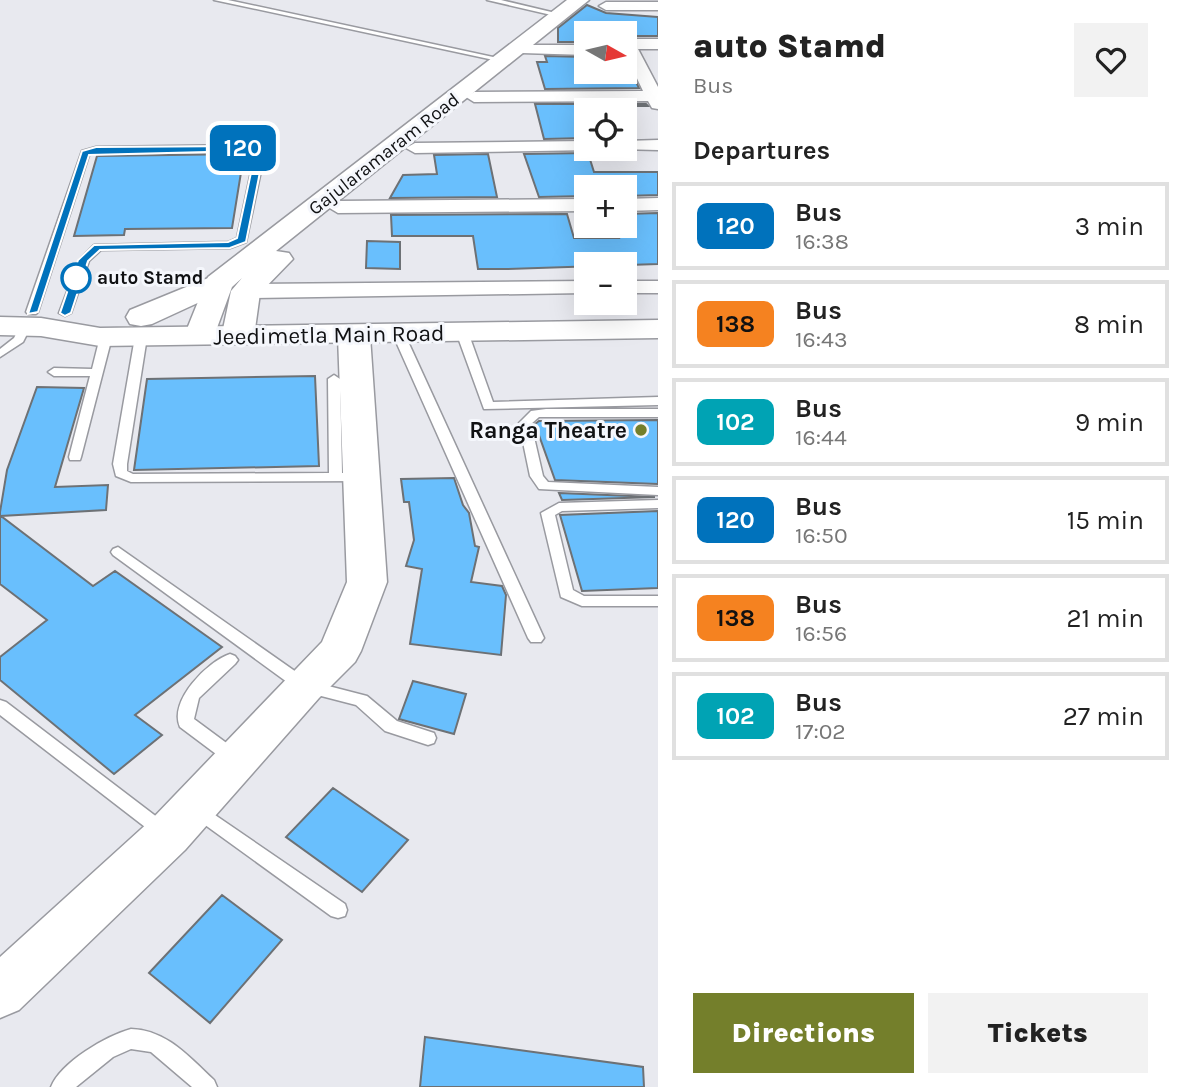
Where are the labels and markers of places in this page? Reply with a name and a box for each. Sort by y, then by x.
marker: auto Stamd [61,263,91,293]
place label: auto Stamd [97,267,204,289]
place label: Ranga Theatre [469,417,627,444]
marker: Ranga Theatre [633,422,649,438]

